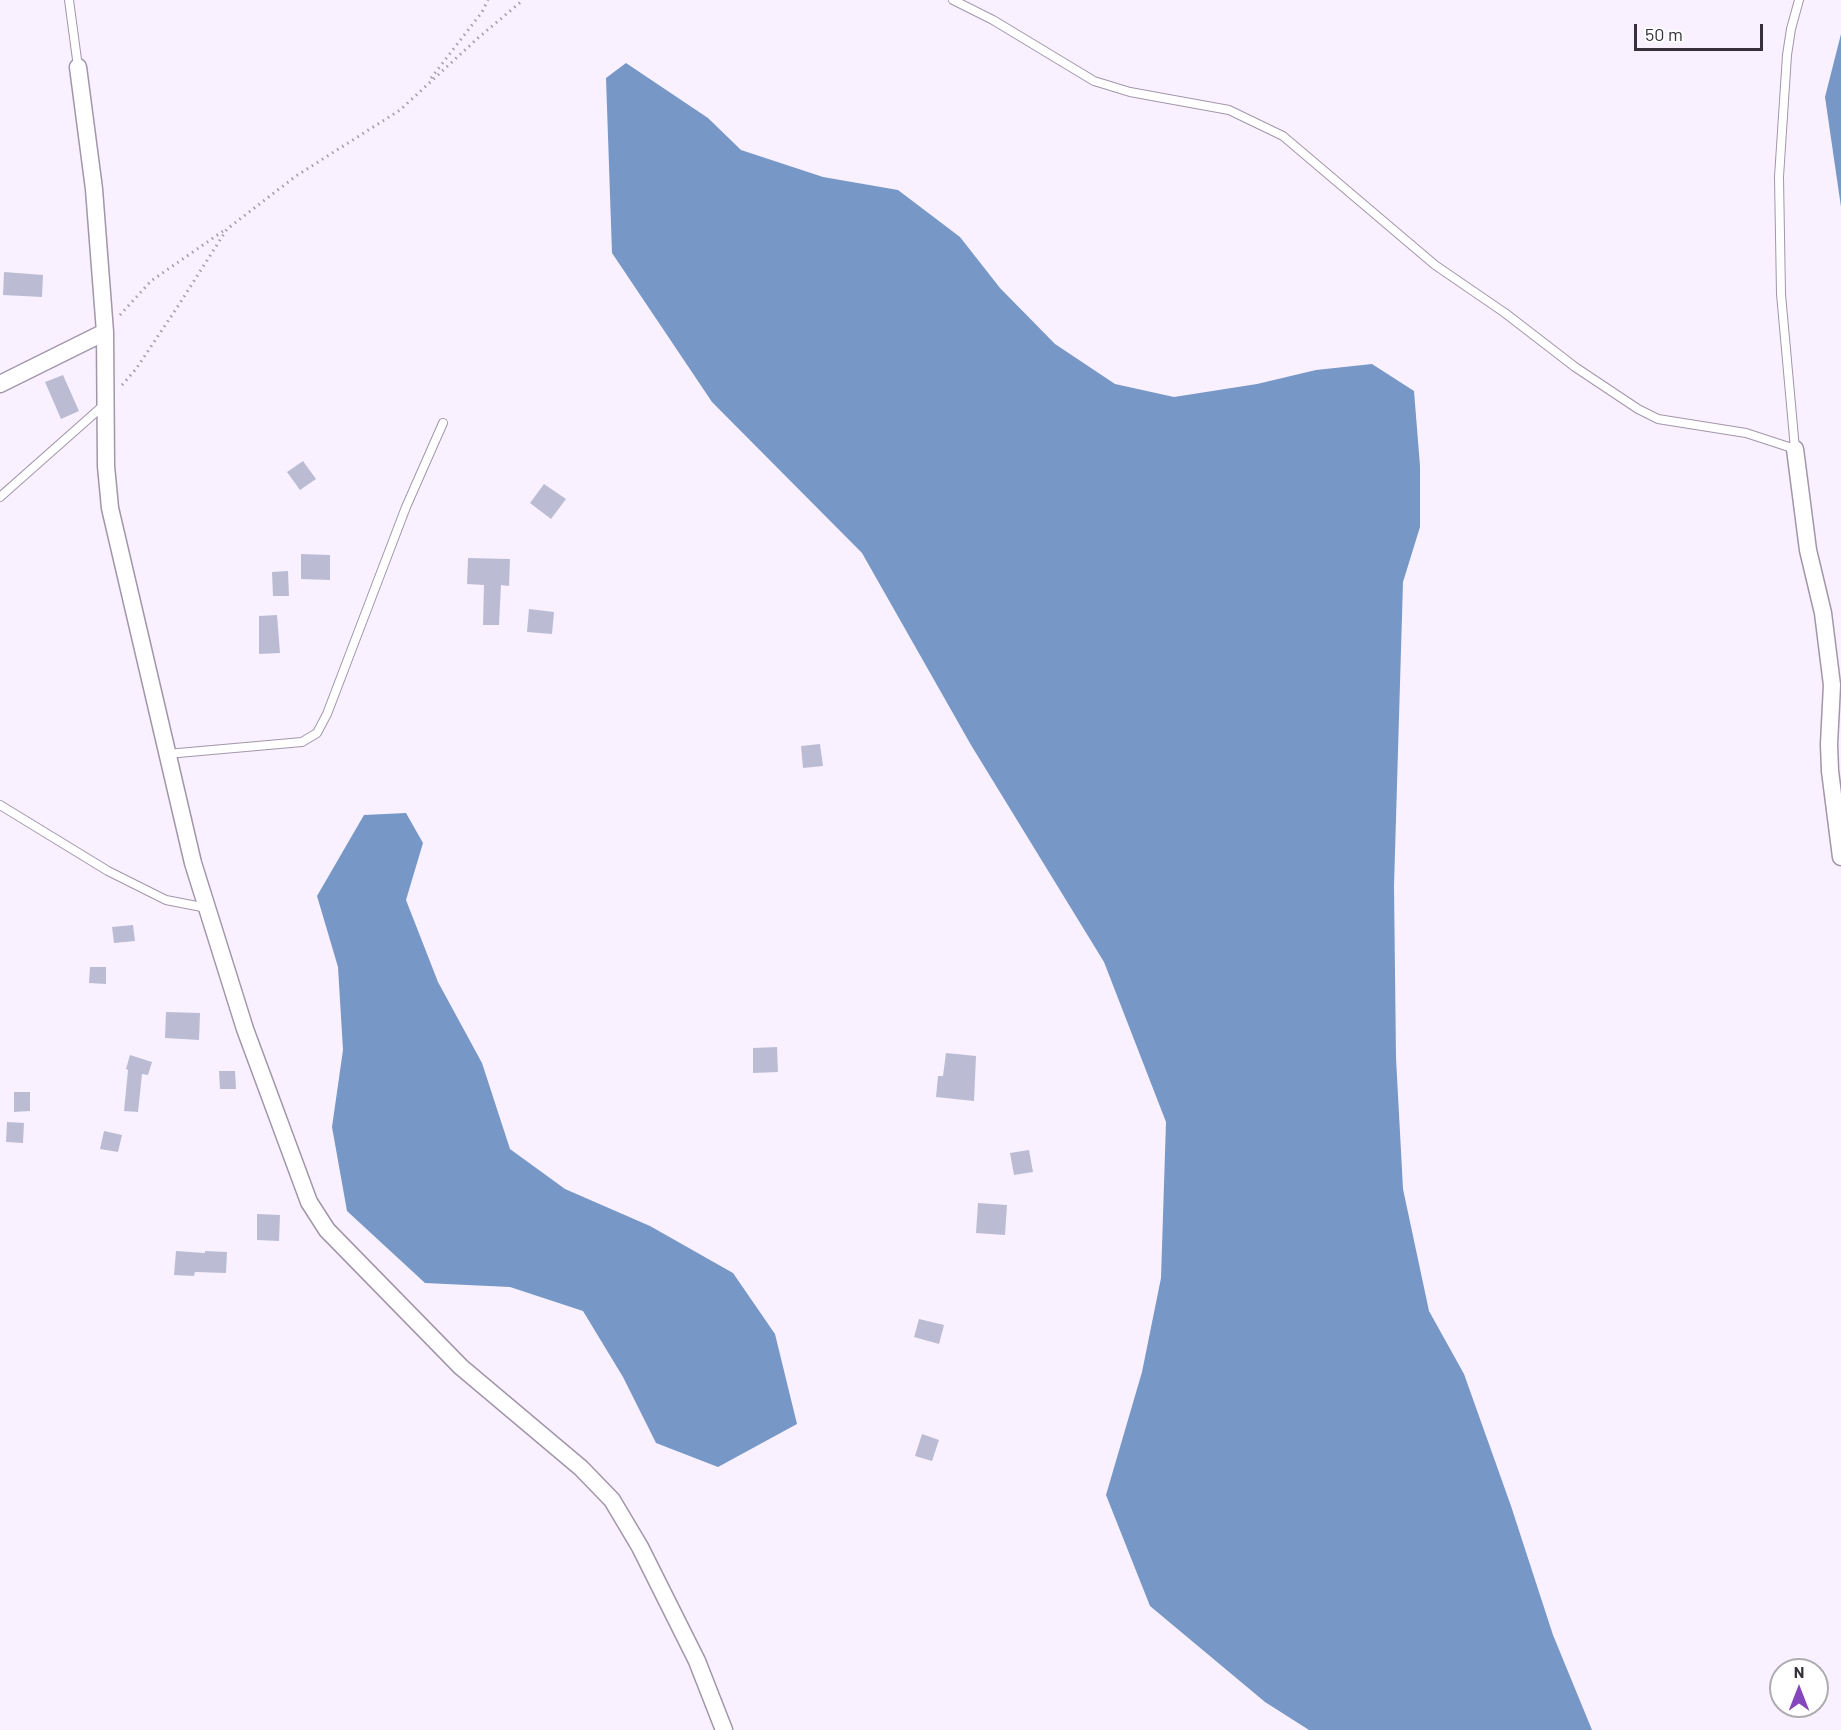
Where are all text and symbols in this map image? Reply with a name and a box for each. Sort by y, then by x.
scale bar [1637,12,1766,50]
text: 50 m [1645,23,1683,45]
north arrow [1769,1658,1829,1718]
text: N [1794,1662,1804,1681]

